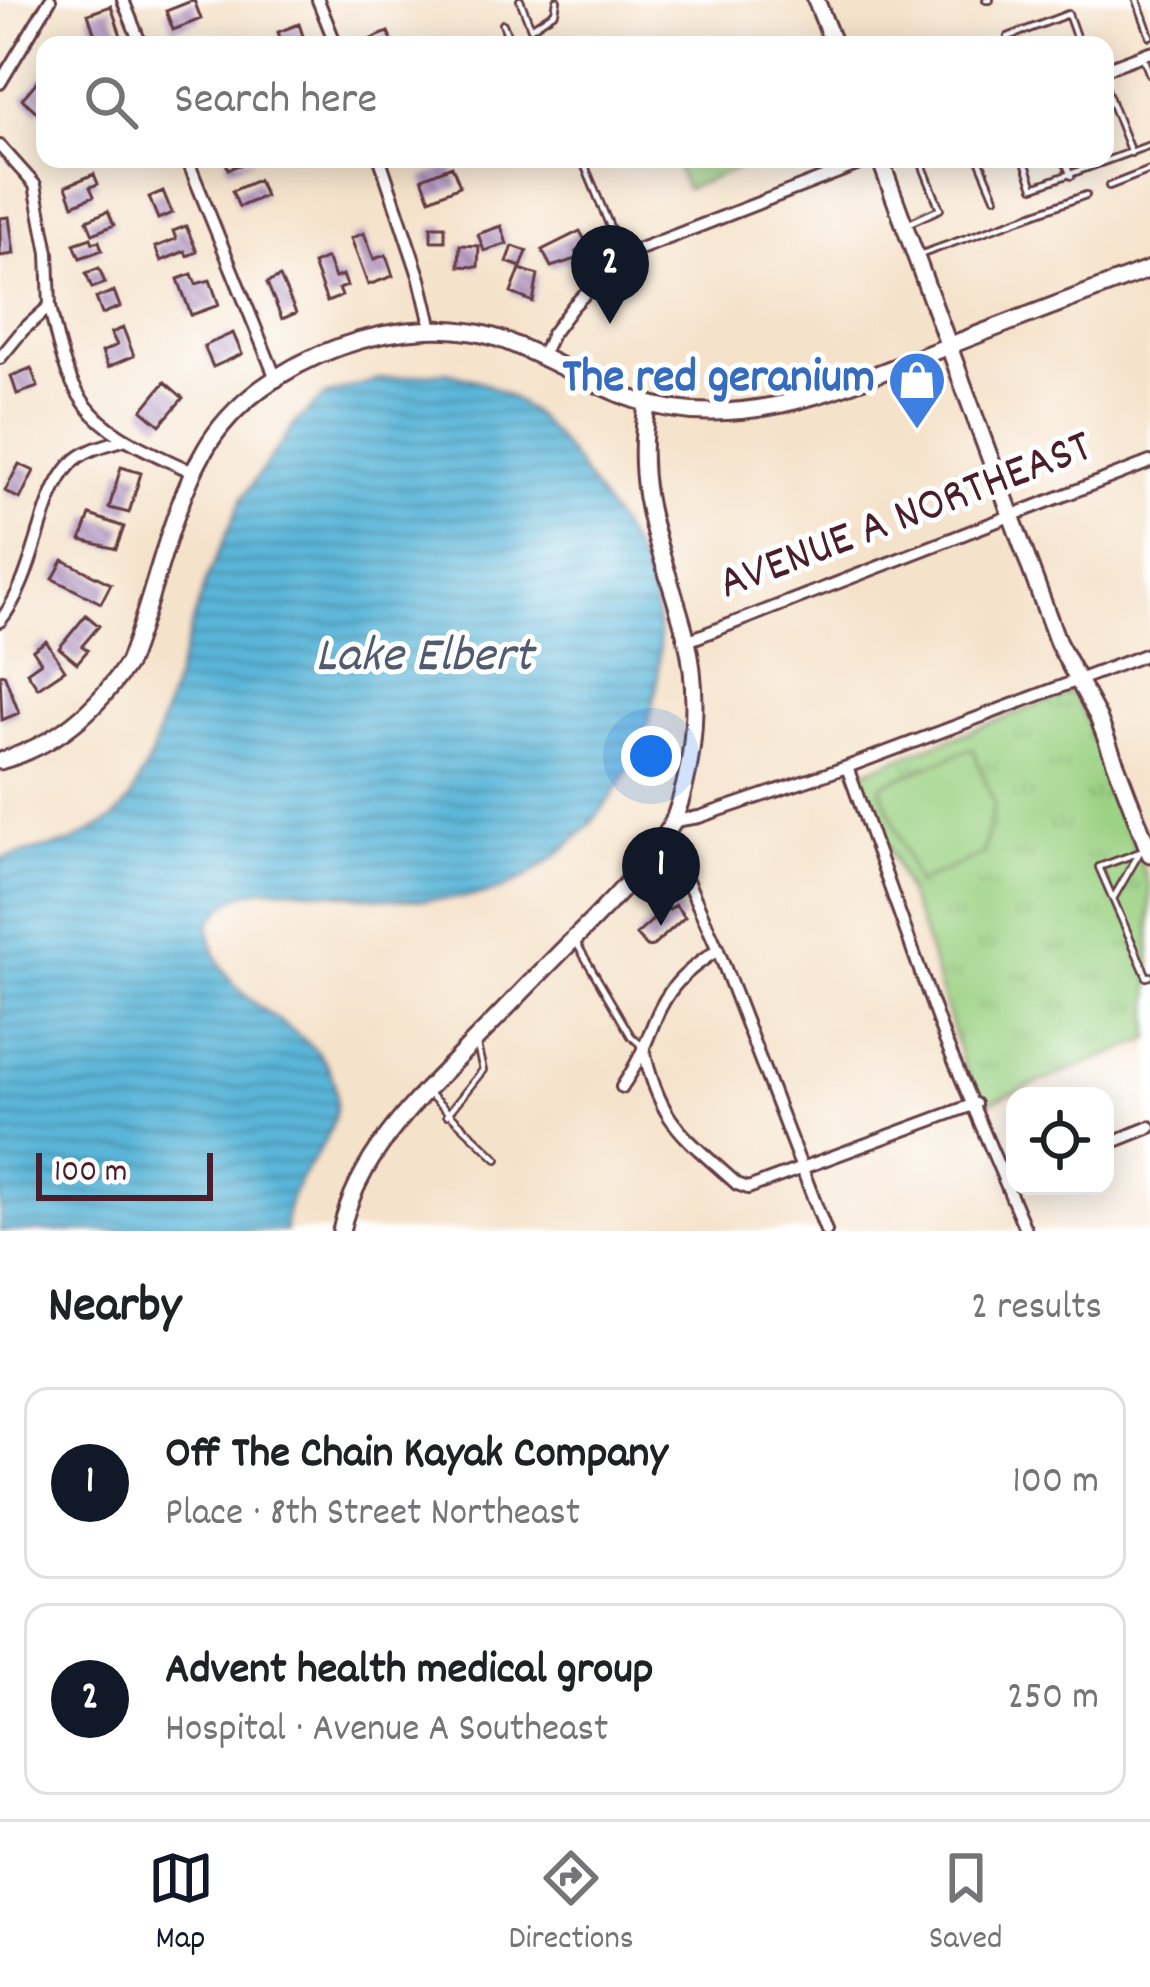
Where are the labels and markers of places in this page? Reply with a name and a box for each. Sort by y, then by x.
pin: 2 [571,225,649,324]
place label: The red geranium [562,346,875,415]
shop icon: The red geranium [886,349,948,431]
pin: 1 [622,827,700,926]

